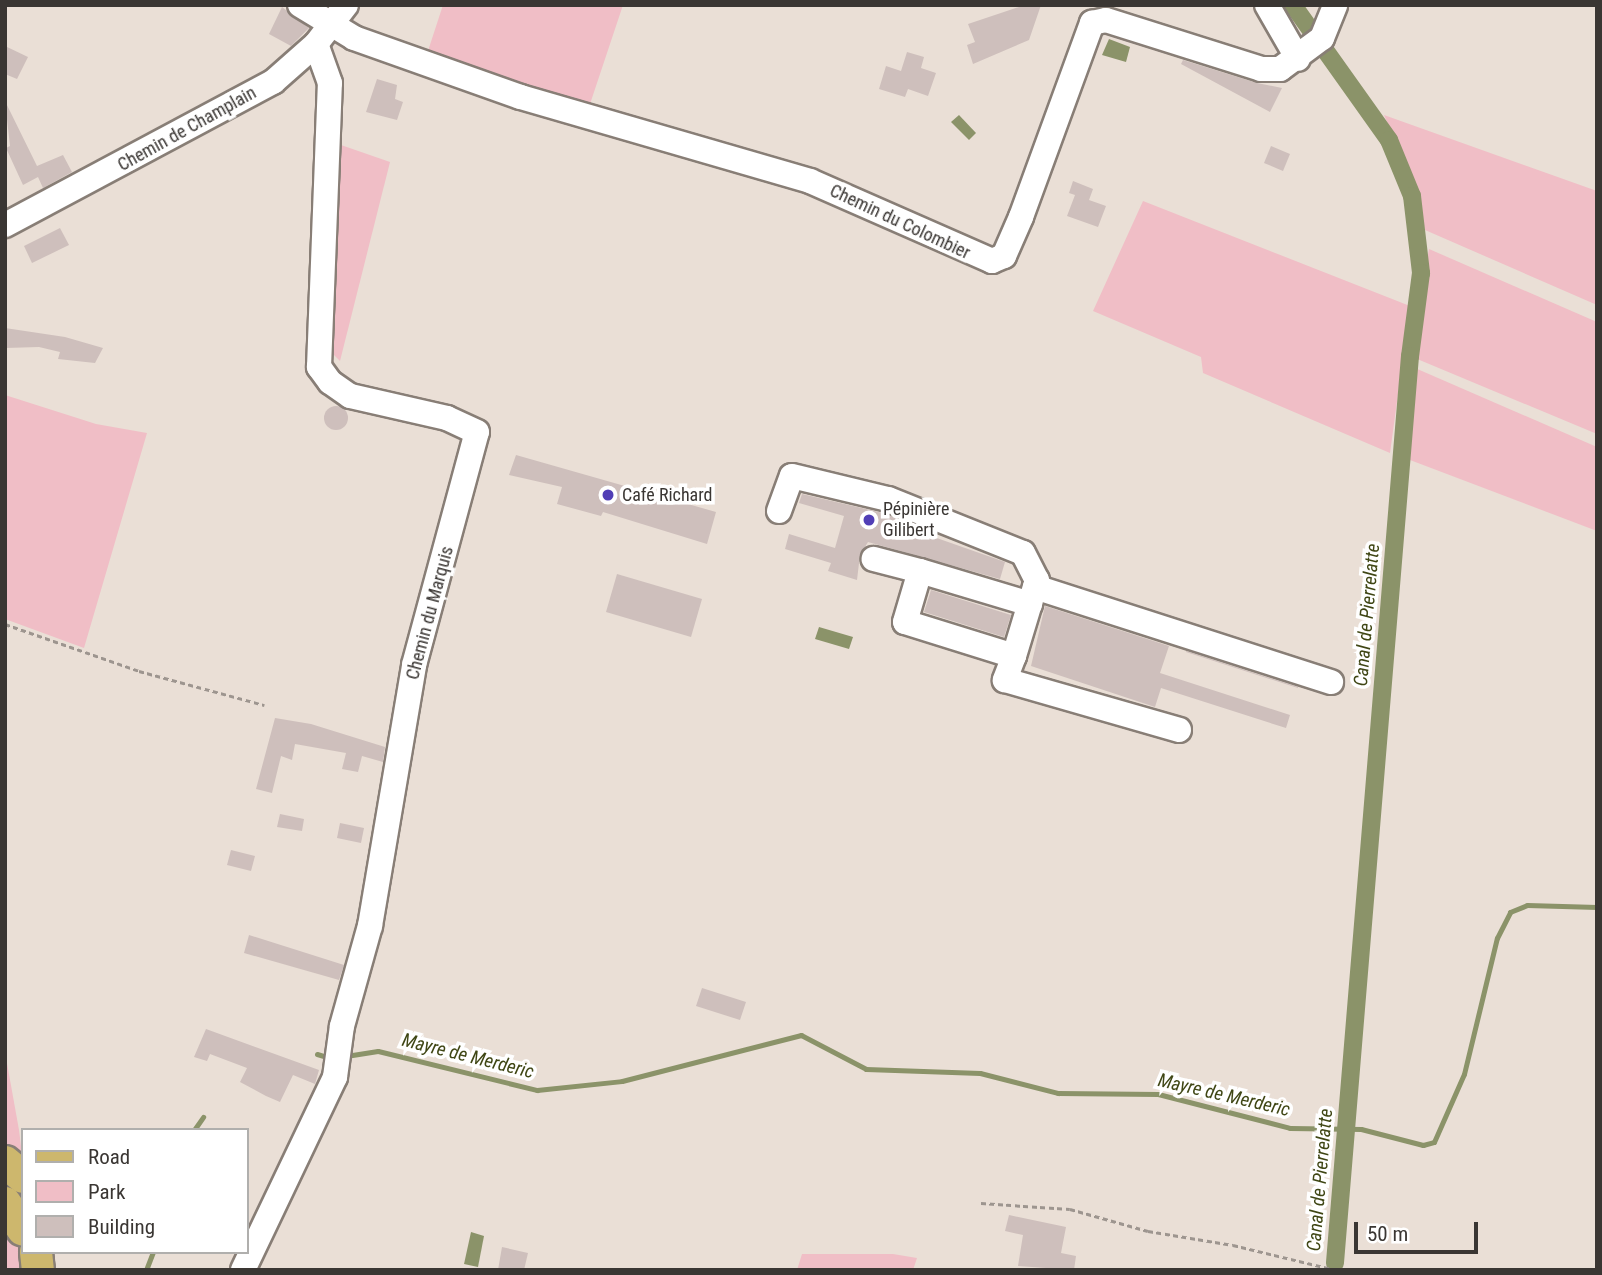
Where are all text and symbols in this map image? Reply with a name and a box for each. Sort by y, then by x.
street label: Chemin de Champlain [114,82,260,176]
street label: Chemin du Colombier [826,180,974,264]
place label: Café Richard [622,484,712,506]
marker: Café Richard [600,487,616,503]
place label: Pépinière Gilibert [883,499,949,542]
marker: Pépinière Gilibert [861,512,877,528]
water label: Canal de Pierrelatte [1349,543,1385,687]
street label: Chemin du Marquis [402,544,458,682]
water label: Mayre de Merderic [400,1029,536,1083]
water label: Mayre de Merderic [1156,1069,1292,1121]
water label: Canal de Pierrelatte [1302,1108,1338,1252]
legend [21,1128,248,1254]
text: Road [88,1145,130,1169]
text: Park [88,1180,125,1204]
scale bar [1357,1208,1481,1252]
text: Building [88,1215,155,1239]
text: 50 m [1367,1222,1408,1246]

